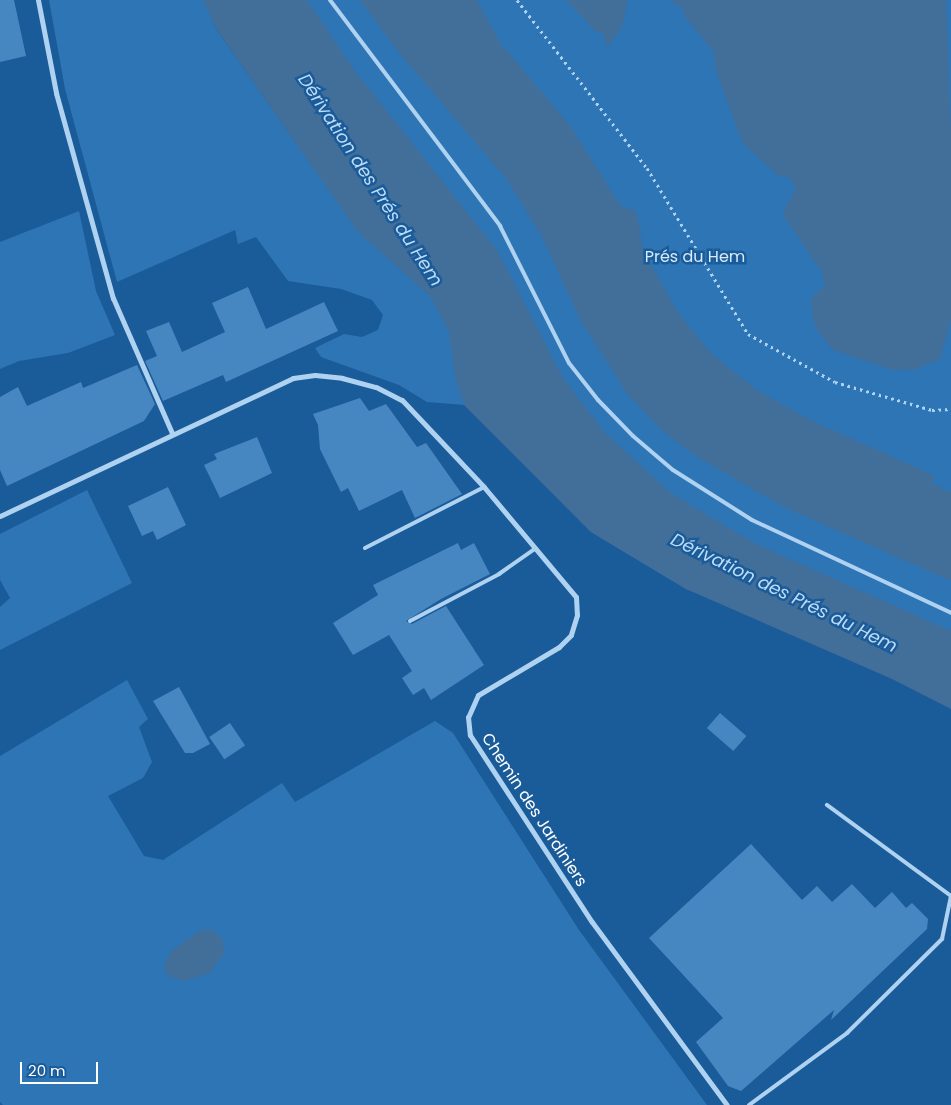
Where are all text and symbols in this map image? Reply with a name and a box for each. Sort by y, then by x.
water label: Dérivation des Prés du Hem [293,70,447,290]
park label: Prés du Hem [645,247,745,267]
water label: Dérivation des Prés du Hem [667,529,901,657]
street label: Chemin des Jardiniers [477,730,591,890]
scale bar [22,1052,100,1084]
text: 20 m [28,1060,66,1081]

